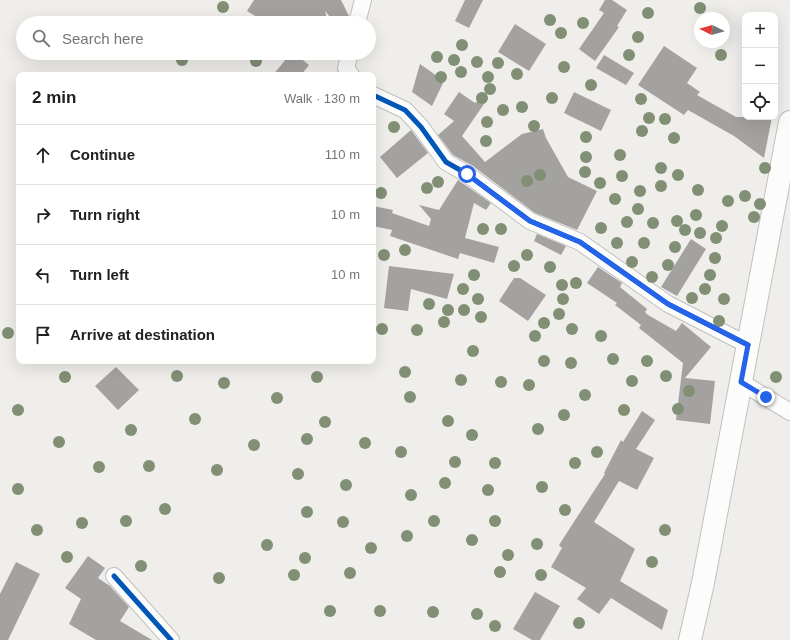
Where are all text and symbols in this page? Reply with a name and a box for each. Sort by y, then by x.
north arrow [694,12,730,48]
map controls [742,12,778,120]
button: + [742,12,778,48]
search box [16,16,376,60]
icon: search [30,27,52,49]
text: Search here [62,30,144,47]
button: − [742,48,778,84]
button: locate [742,84,778,120]
text: 2 min [32,88,76,107]
text: Walk · 130 m [284,91,360,106]
icon: ahead [32,144,54,166]
text: Continue [70,146,135,163]
text: 110 m [325,147,360,162]
route start [458,165,476,183]
icon: right [32,204,54,226]
text: Turn right [70,206,140,223]
text: 10 m [331,207,360,222]
icon: left [32,264,54,286]
text: Turn left [70,266,129,283]
text: 10 m [331,267,360,282]
icon: arrive [32,324,54,346]
text: Arrive at destination [70,326,215,343]
route end [757,388,775,406]

